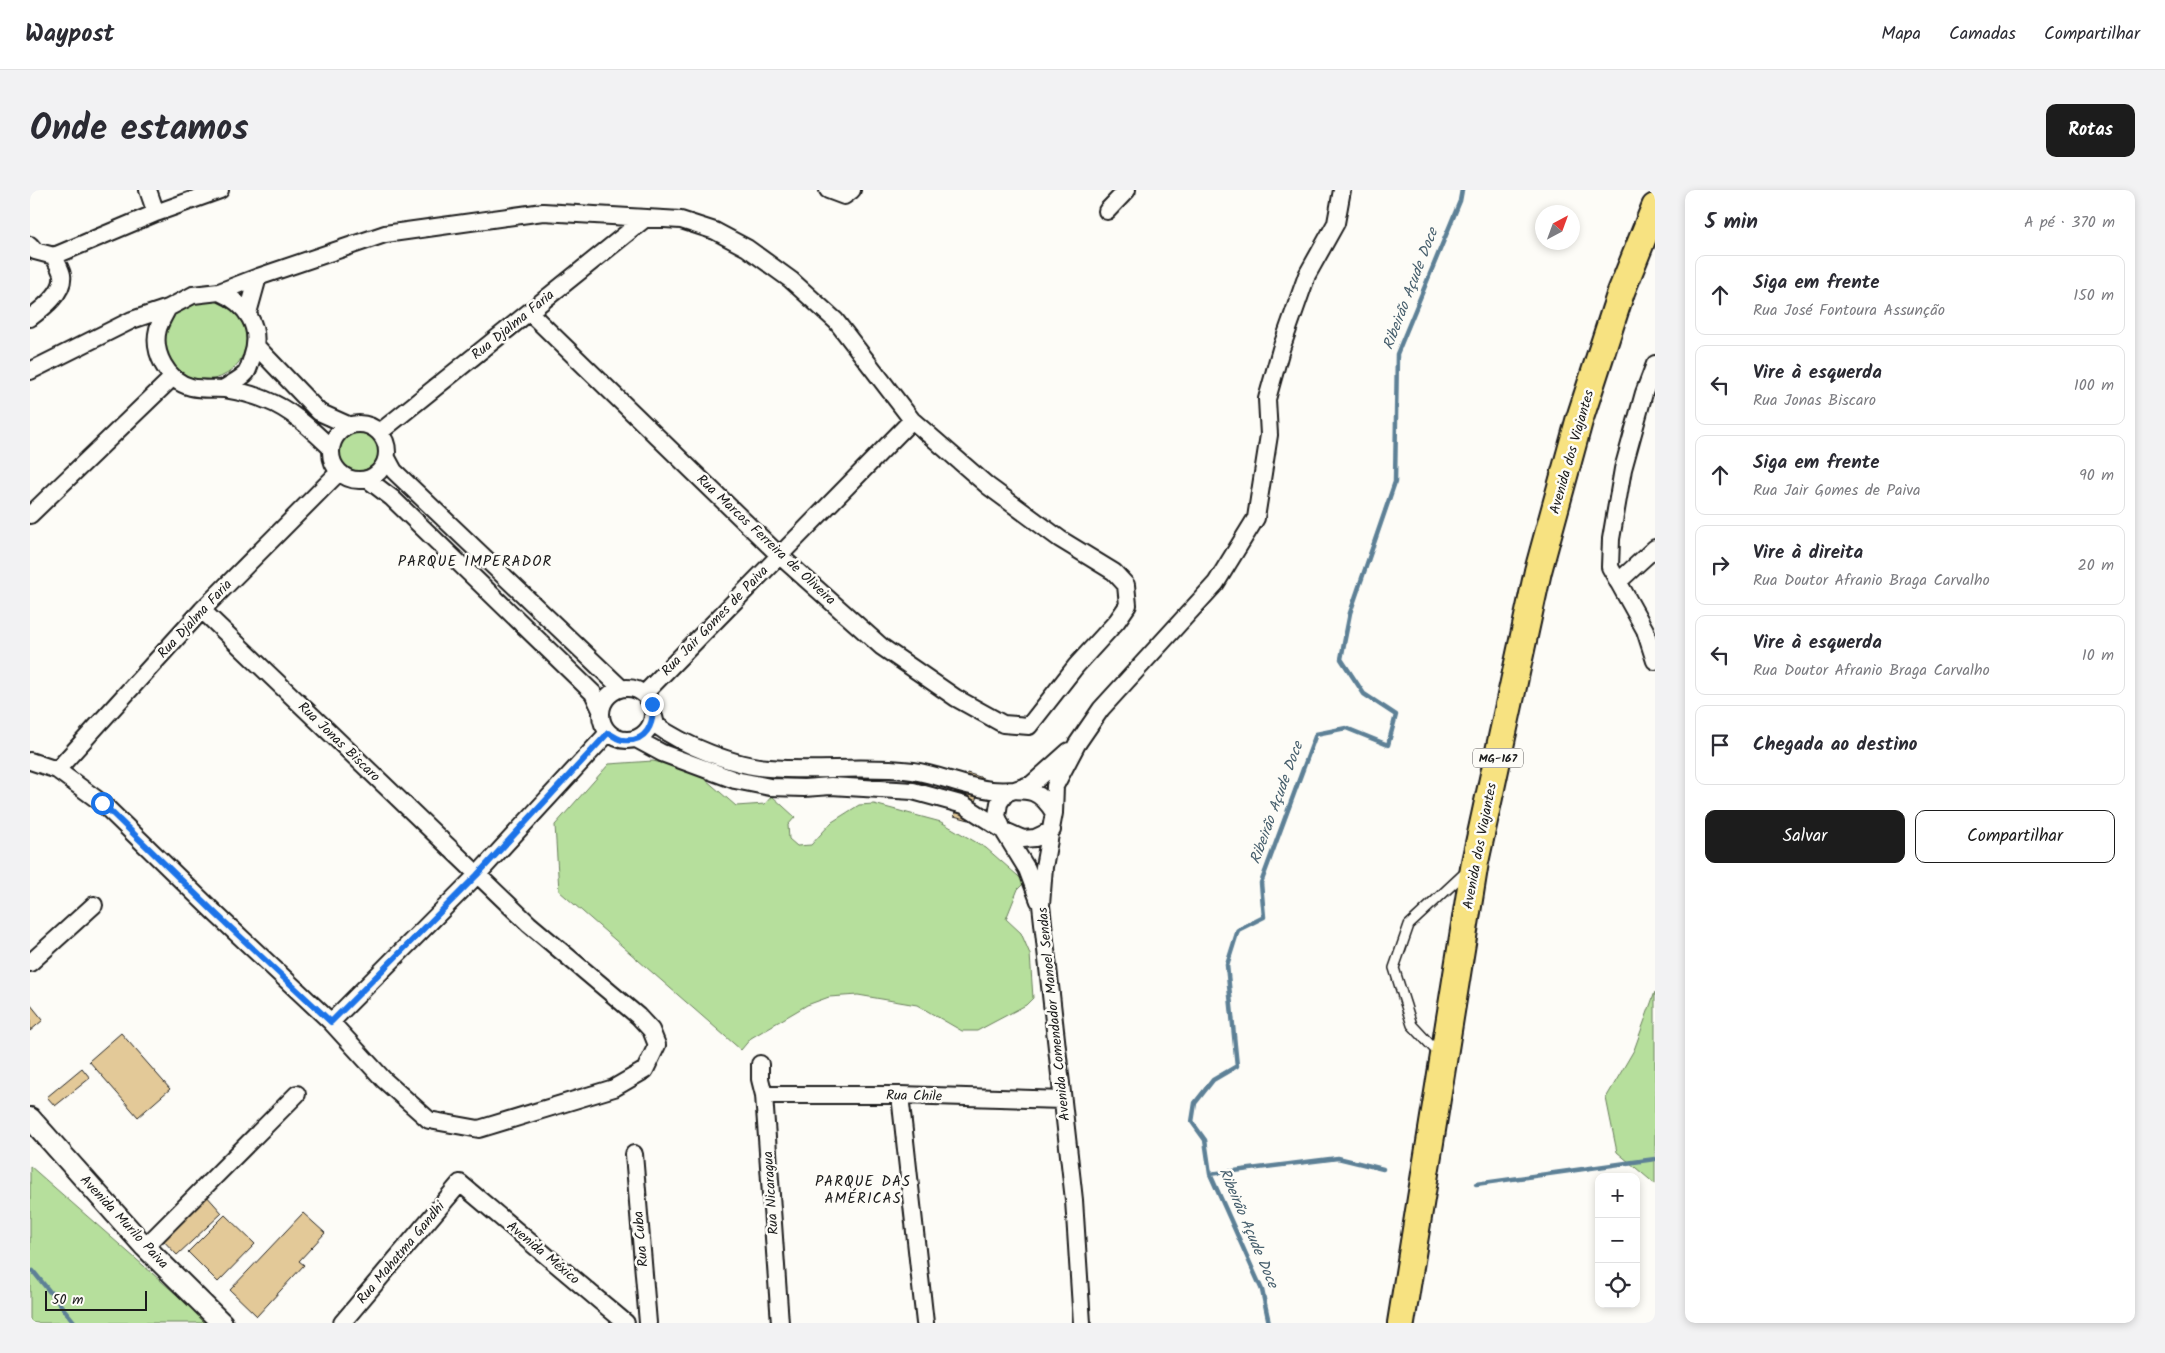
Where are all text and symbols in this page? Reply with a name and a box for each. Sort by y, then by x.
text: Waypost [25,15,114,54]
text: Mapa [1881,20,1921,49]
text: Camadas [1949,20,2016,49]
text: Compartilhar [2044,20,2140,49]
text: Onde estamos [30,102,249,158]
button: Rotas [2046,104,2135,157]
north arrow [1535,205,1580,250]
text: 5 min [1705,206,1758,239]
text: A pé · 370 m [2024,210,2115,235]
water label: Ribeirão Açude Doce [1377,224,1446,353]
text: Siga em frente [1753,268,1880,298]
icon: ahead [1706,281,1734,309]
text: 150 m [2073,283,2114,308]
street label: Rua Djalma Faria [467,285,559,365]
text: Rua José Fontoura Assunção [1753,298,1945,323]
text: Vire à esquerda [1753,358,1882,388]
icon: left [1706,371,1734,399]
text: 100 m [2074,373,2114,398]
street label: Avenida dos Viajantes [1544,387,1600,517]
text: Rua Jonas Biscaro [1753,388,1876,413]
text: Siga em frente [1753,448,1880,478]
icon: ahead [1706,461,1734,489]
text: 90 m [2079,463,2114,488]
street label: Rua Marcos Ferreira de Oliveira [691,469,841,611]
text: Rua Jair Gomes de Paiva [1753,478,1921,503]
text: Vire à direita [1753,538,1863,568]
district label: PARQUE IMPERADOR [398,550,552,574]
icon: right [1706,551,1734,579]
text: 20 m [2078,553,2114,578]
street label: Rua Jair Gomes de Paiva [656,561,774,681]
text: Rua Doutor Afranio Braga Carvalho [1753,568,1990,593]
street label: Rua Djalma Faria [152,574,238,664]
text: Vire à esquerda [1753,628,1882,658]
icon: left [1706,641,1734,669]
text: 10 m [2082,643,2114,668]
text: Rua Doutor Afranio Braga Carvalho [1753,658,1990,683]
route end [641,693,664,716]
street label: Rua Jonas Biscaro [293,697,385,787]
text: Chegada ao destino [1753,730,1918,760]
icon: arrive [1706,731,1734,759]
water label: Ribeirão Açude Doce [1244,737,1311,868]
road number: MG-167 [1473,748,1523,768]
street label: Avenida dos Viajantes [1457,781,1503,911]
route start [91,792,114,815]
button: Salvar [1705,810,1905,863]
button: Compartilhar [1915,810,2115,863]
street label: Avenida Comendador Manoel Sendas [1032,906,1076,1122]
street label: Rua Chile [886,1085,943,1107]
street label: Rua Nicaragua [757,1150,785,1236]
water label: Ribeirão Açude Doce [1212,1164,1285,1293]
street label: Avenida Murilo Paiva [74,1170,174,1274]
district label: PARQUE DAS AMÉRICAS [815,1170,911,1211]
map controls [1595,1173,1640,1308]
button: + [1595,1173,1640,1218]
street label: Rua Mahatma Gandhi [351,1196,451,1309]
street label: Rua Cuba [628,1210,654,1268]
street label: Avenida México [502,1216,584,1290]
button: − [1595,1218,1640,1263]
button: locate [1595,1263,1640,1308]
scale bar [45,1288,148,1311]
text: 50 m [52,1289,83,1311]

